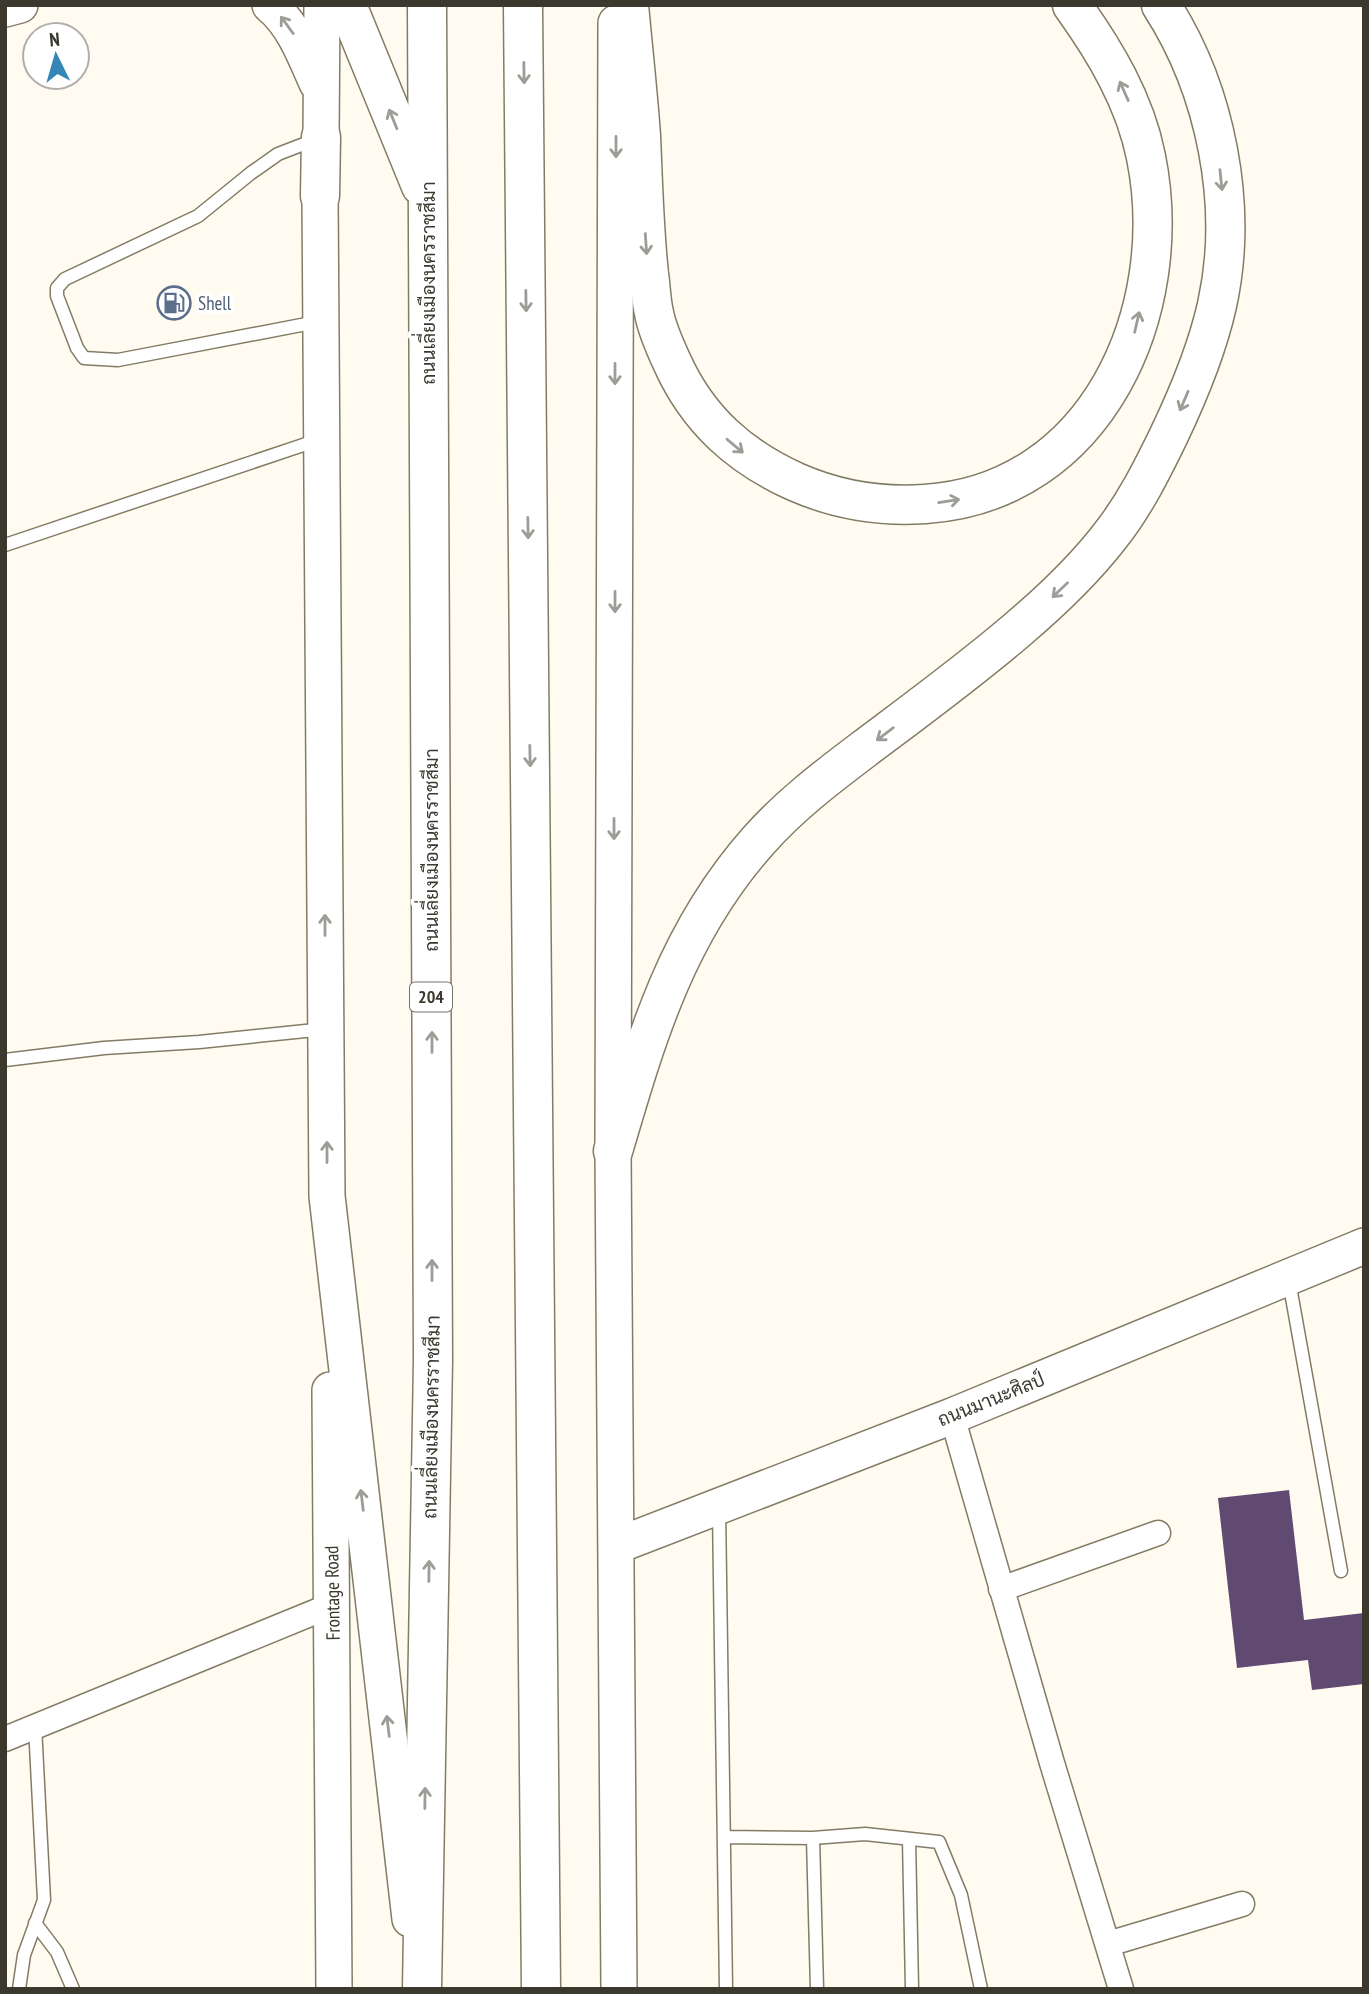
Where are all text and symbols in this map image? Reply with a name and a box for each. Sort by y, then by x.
one-way arrow [280,16,295,35]
north arrow [21,21,91,91]
text: N [48,27,61,51]
one-way arrow [517,62,531,85]
one-way arrow [1117,81,1130,103]
one-way arrow [386,108,399,130]
one-way arrow [609,135,623,158]
one-way arrow [1215,168,1228,191]
street label: ถนนเลี่ยงเมืองนครราชสีมา [411,181,440,385]
one-way arrow [640,233,653,255]
fuel station icon: Shell [155,284,193,322]
one-way arrow [519,289,533,312]
place label: Shell [198,291,232,315]
one-way arrow [1132,311,1145,333]
one-way arrow [608,363,622,386]
one-way arrow [1177,390,1190,411]
one-way arrow [726,438,744,454]
one-way arrow [937,494,960,507]
one-way arrow [521,517,535,540]
one-way arrow [1052,581,1069,598]
one-way arrow [608,590,622,613]
one-way arrow [876,726,894,741]
one-way arrow [523,744,537,767]
street label: ถนนเลี่ยงเมืองนครราชสีมา [414,748,443,952]
one-way arrow [607,818,621,841]
one-way arrow [318,913,332,936]
road number: 204 [410,982,452,1012]
one-way arrow [425,1031,439,1054]
one-way arrow [320,1141,334,1164]
one-way arrow [426,1258,439,1281]
street label: ถนนเลี่ยงเมืองนครราชสีมา [412,1315,445,1519]
street label: ถนนมานะศิลป์ [934,1367,1048,1431]
one-way arrow [356,1489,369,1512]
street label: Frontage Road [319,1545,345,1641]
one-way arrow [422,1559,436,1582]
one-way arrow [382,1715,395,1738]
one-way arrow [419,1787,432,1810]

